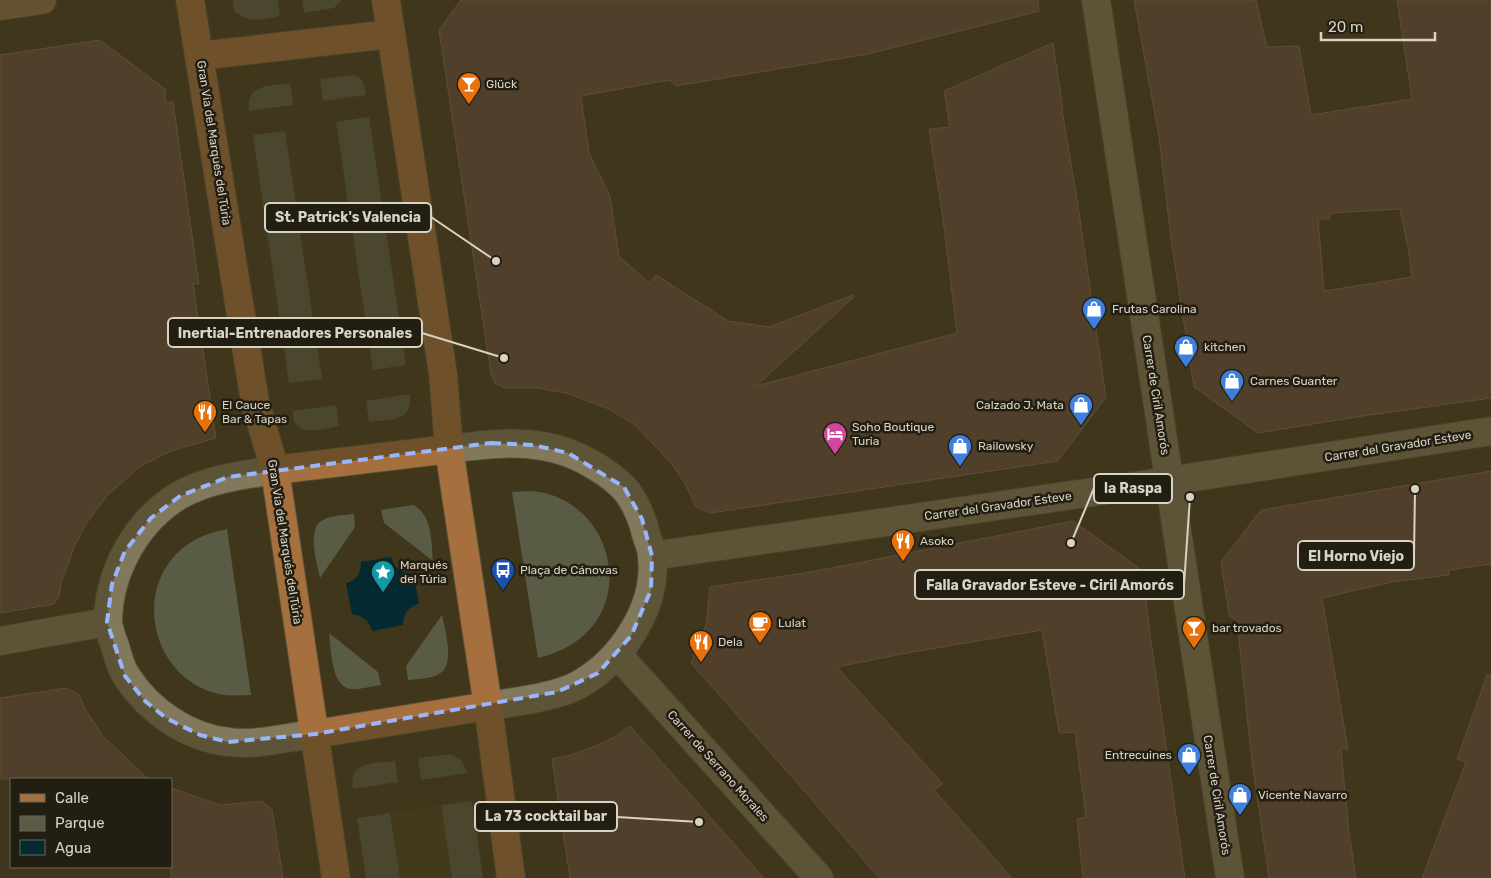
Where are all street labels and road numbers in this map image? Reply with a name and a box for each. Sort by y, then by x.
street label: Gran Via del Marqués del Túria [194,60,234,226]
street label: Carrer de Ciril Amorós [1140,334,1172,456]
street label: Carrer del Gravador Esteve [1324,427,1473,465]
street label: Gran Via del Marqués del Túria [265,459,305,625]
street label: Carrer del Gravador Esteve [924,489,1073,523]
street label: Carrer de Serrano Morales [664,708,772,824]
street label: Carrer de Ciril Amorós [1201,734,1233,856]

